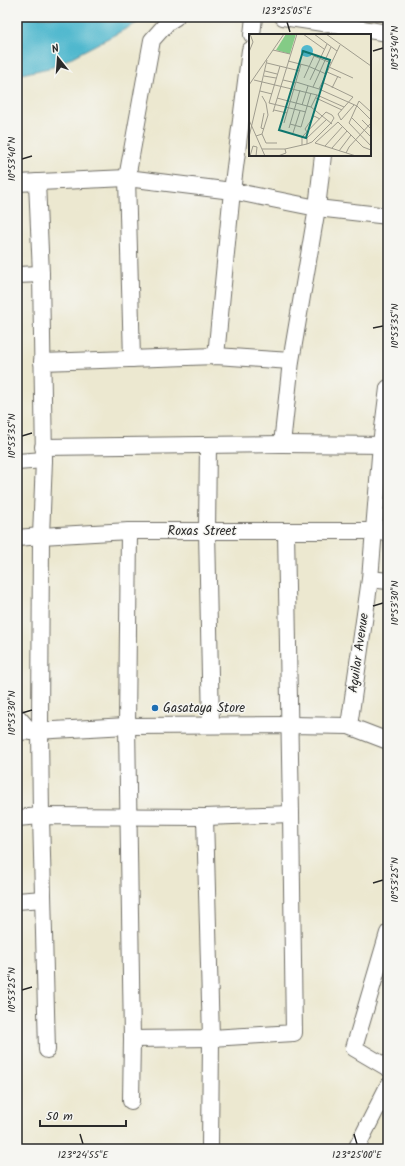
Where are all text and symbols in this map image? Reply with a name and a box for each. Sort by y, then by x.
text: 123°25'05"E [262,3,313,19]
text: 10°53'40"N [387,25,403,70]
inset map [249,34,371,156]
north arrow [38,38,78,78]
text: N [49,40,61,59]
text: 10°53'40"N [4,136,20,181]
text: 10°53'35"N [387,303,403,349]
text: 10°53'35"N [4,413,20,459]
street label: Roxas Street [168,521,237,542]
text: 10°53'30"N [387,580,403,625]
street label: Aguilar Avenue [343,612,375,694]
text: 10°53'30"N [4,690,20,735]
place label: Gasataya Store [163,698,245,719]
marker: Gasataya Store [150,703,160,713]
text: 10°53'25"N [387,857,403,903]
text: 10°53'25"N [4,967,20,1013]
scale bar [40,1102,126,1128]
text: 50 m [46,1107,73,1126]
text: 123°24'55"E [58,1147,110,1163]
text: 123°25'00"E [332,1147,383,1163]

